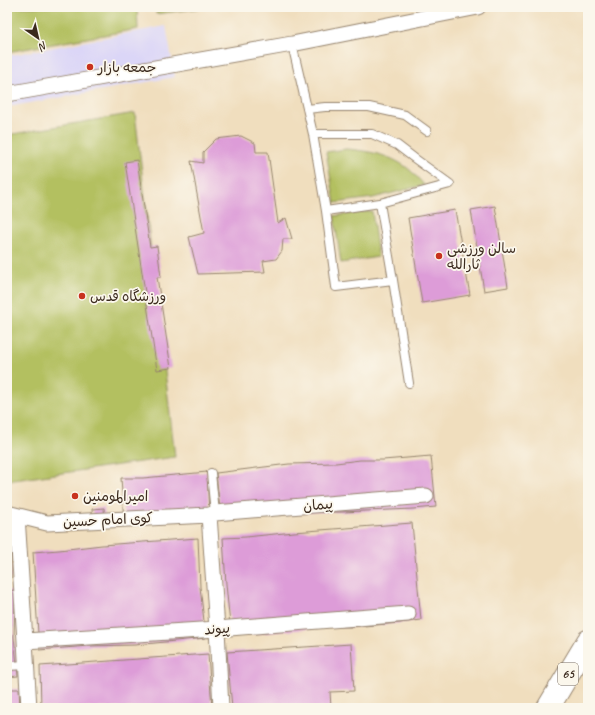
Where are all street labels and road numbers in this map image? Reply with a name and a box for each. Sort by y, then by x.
street label: پیمان [302,495,334,516]
street label: کوی امام حسین [63,509,154,533]
street label: پیوند [204,620,231,639]
road number: 65 [558,663,578,685]

